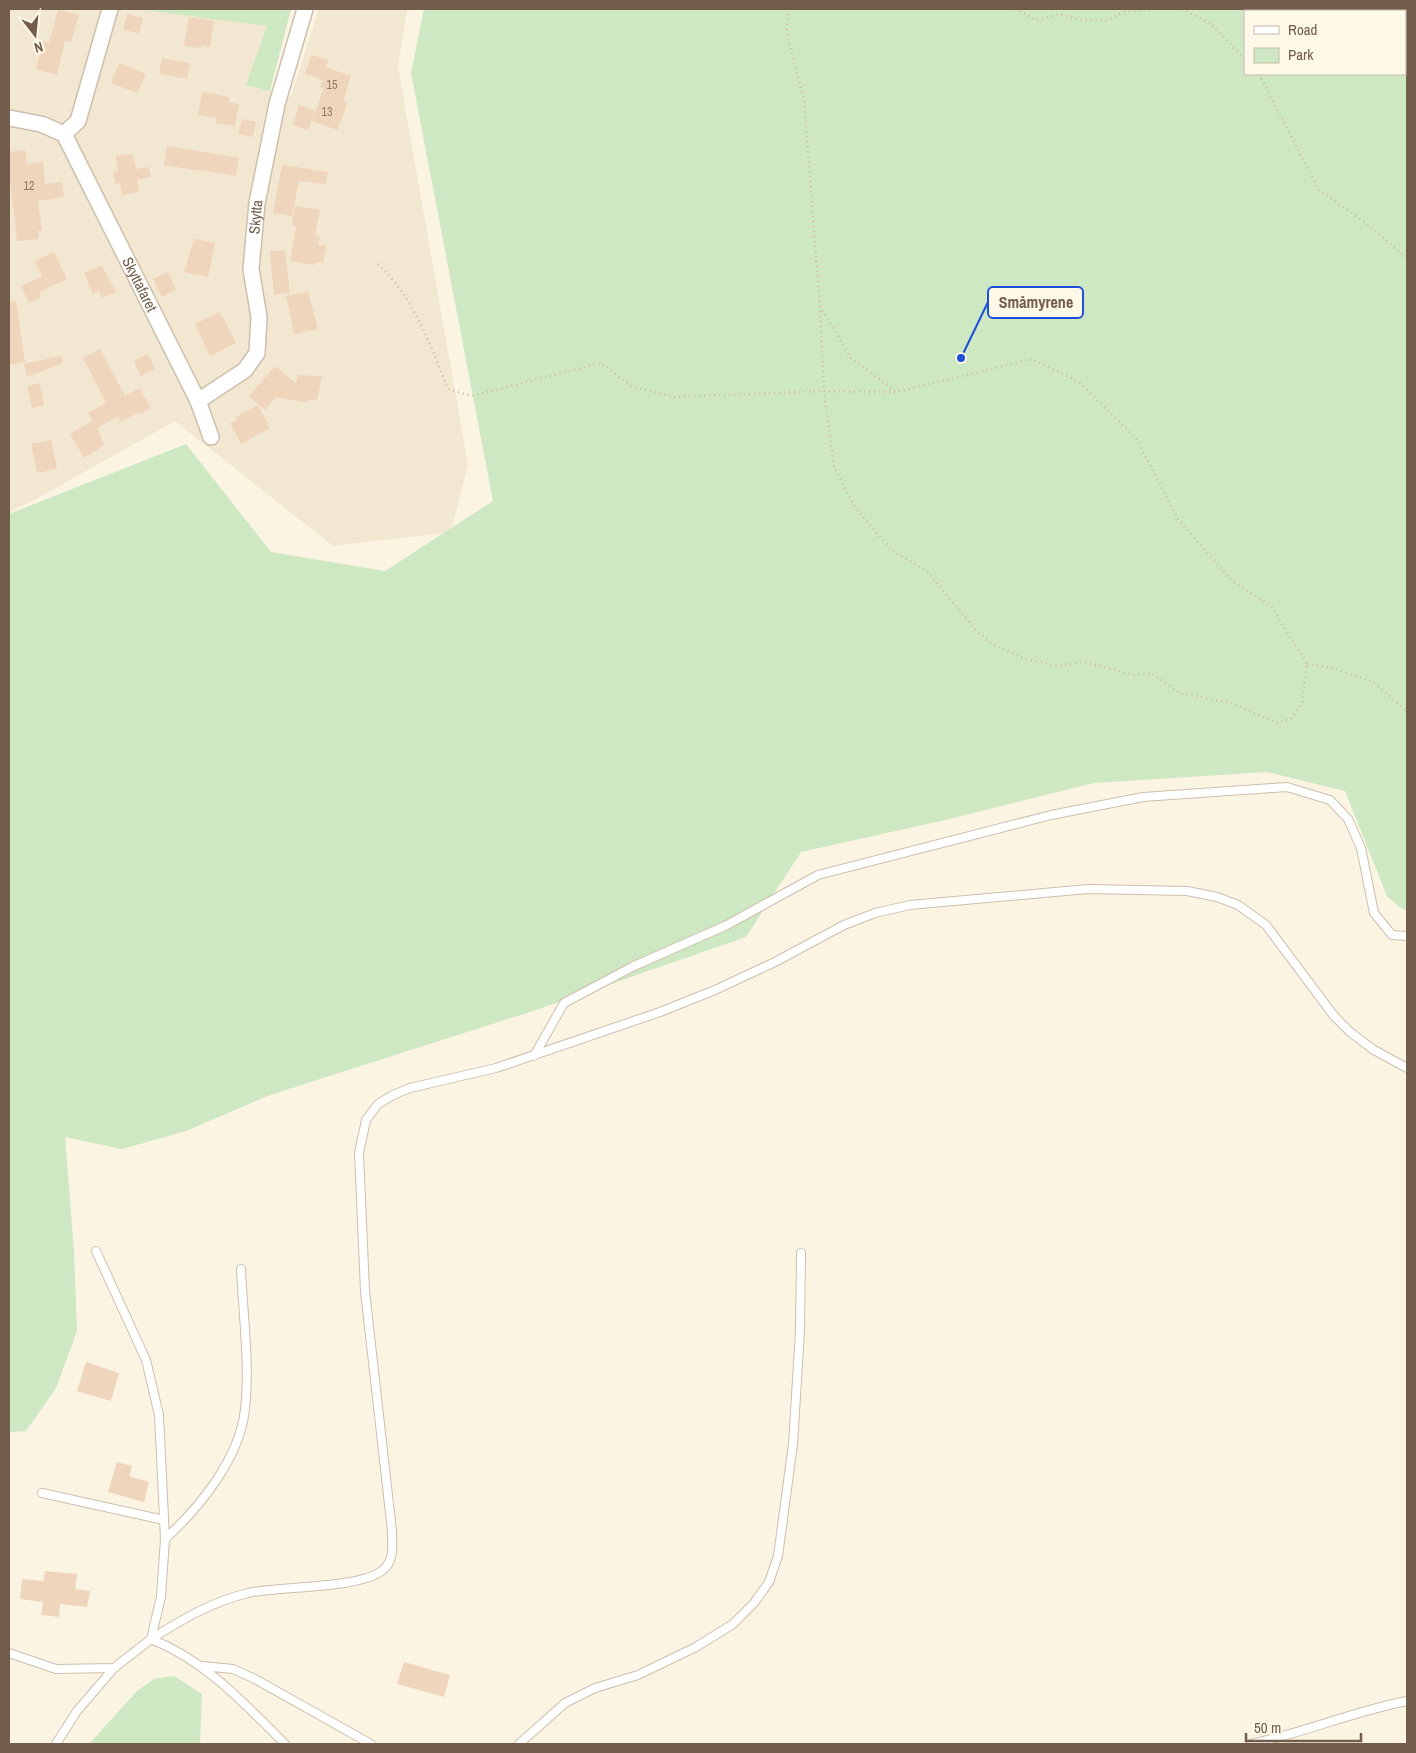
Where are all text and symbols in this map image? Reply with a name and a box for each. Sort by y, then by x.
north arrow [10,10,60,60]
legend [1244,10,1406,75]
text: Road [1288,19,1317,40]
text: N [32,38,45,57]
text: Park [1288,44,1314,65]
house number: 15 [327,77,338,93]
house number: 13 [322,104,332,120]
house number: 12 [24,178,34,194]
street label: Skytta [243,199,267,235]
street label: Skyttafaret [117,253,163,316]
callout: Småmyrene [988,287,1083,318]
text: Småmyrene [999,291,1073,313]
scale bar [1246,1710,1361,1742]
text: 50 m [1254,1717,1281,1738]

